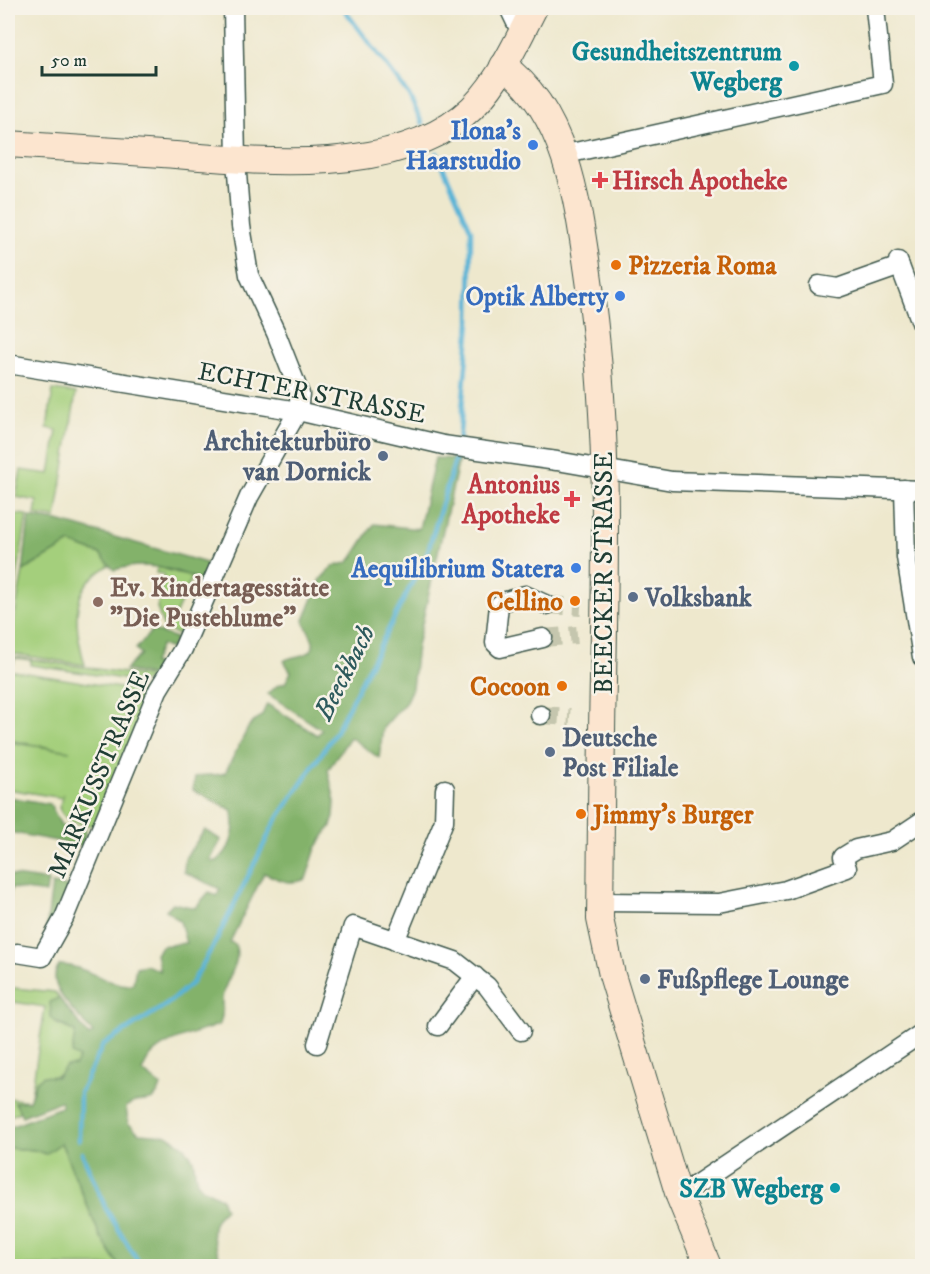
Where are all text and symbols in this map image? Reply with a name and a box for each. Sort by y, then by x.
place label: Gesundheitszentrum Wegberg [572,36,783,99]
scale bar [42,39,156,77]
text: 50 m [51,50,87,72]
marker: Gesundheitszentrum Wegberg [787,59,801,73]
place label: Ilona's Haarstudio [406,115,521,178]
marker: Ilona's Haarstudio [526,138,540,152]
place label: Hirsch Apotheke [612,165,788,198]
marker: Hirsch Apotheke [593,173,607,187]
place label: Pizzeria Roma [628,250,777,283]
marker: Pizzeria Roma [609,258,623,272]
place label: Optik Alberty [465,281,609,314]
marker: Optik Alberty [613,289,627,303]
street label: ECHTER STRASSE [195,355,428,432]
place label: Architekturbüro van Dornick [203,426,372,489]
marker: Architekturbüro van Dornick [376,449,390,463]
street label: BEECKER STRASSE [588,452,621,694]
place label: Antonius Apotheke [461,469,560,532]
marker: Antonius Apotheke [565,492,579,506]
place label: Aequilibrium Statera [350,553,565,586]
marker: Aequilibrium Statera [569,561,583,575]
place label: Ev. Kindertagesstätte "Die Pusteblume" [110,572,329,635]
place label: Volksbank [644,582,753,615]
place label: Cellino [486,586,563,619]
marker: Volksbank [626,590,640,604]
marker: Cellino [568,594,582,608]
marker: Ev. Kindertagesstätte "Die Pusteblume" [91,595,105,609]
water label: Beeckbach [306,619,383,726]
street label: MARKUSSTRASSE [41,666,158,883]
place label: Cocoon [470,671,550,704]
marker: Cocoon [555,679,569,693]
place label: Deutsche Post Filiale [562,722,679,785]
marker: Deutsche Post Filiale [543,745,557,759]
place label: Jimmy's Burger [590,799,754,832]
marker: Jimmy's Burger [574,807,588,821]
place label: Fußpflege Lounge [657,964,849,997]
marker: Fußpflege Lounge [638,972,652,986]
place label: SZB Wegberg [679,1173,824,1206]
marker: SZB Wegberg [828,1181,842,1195]

